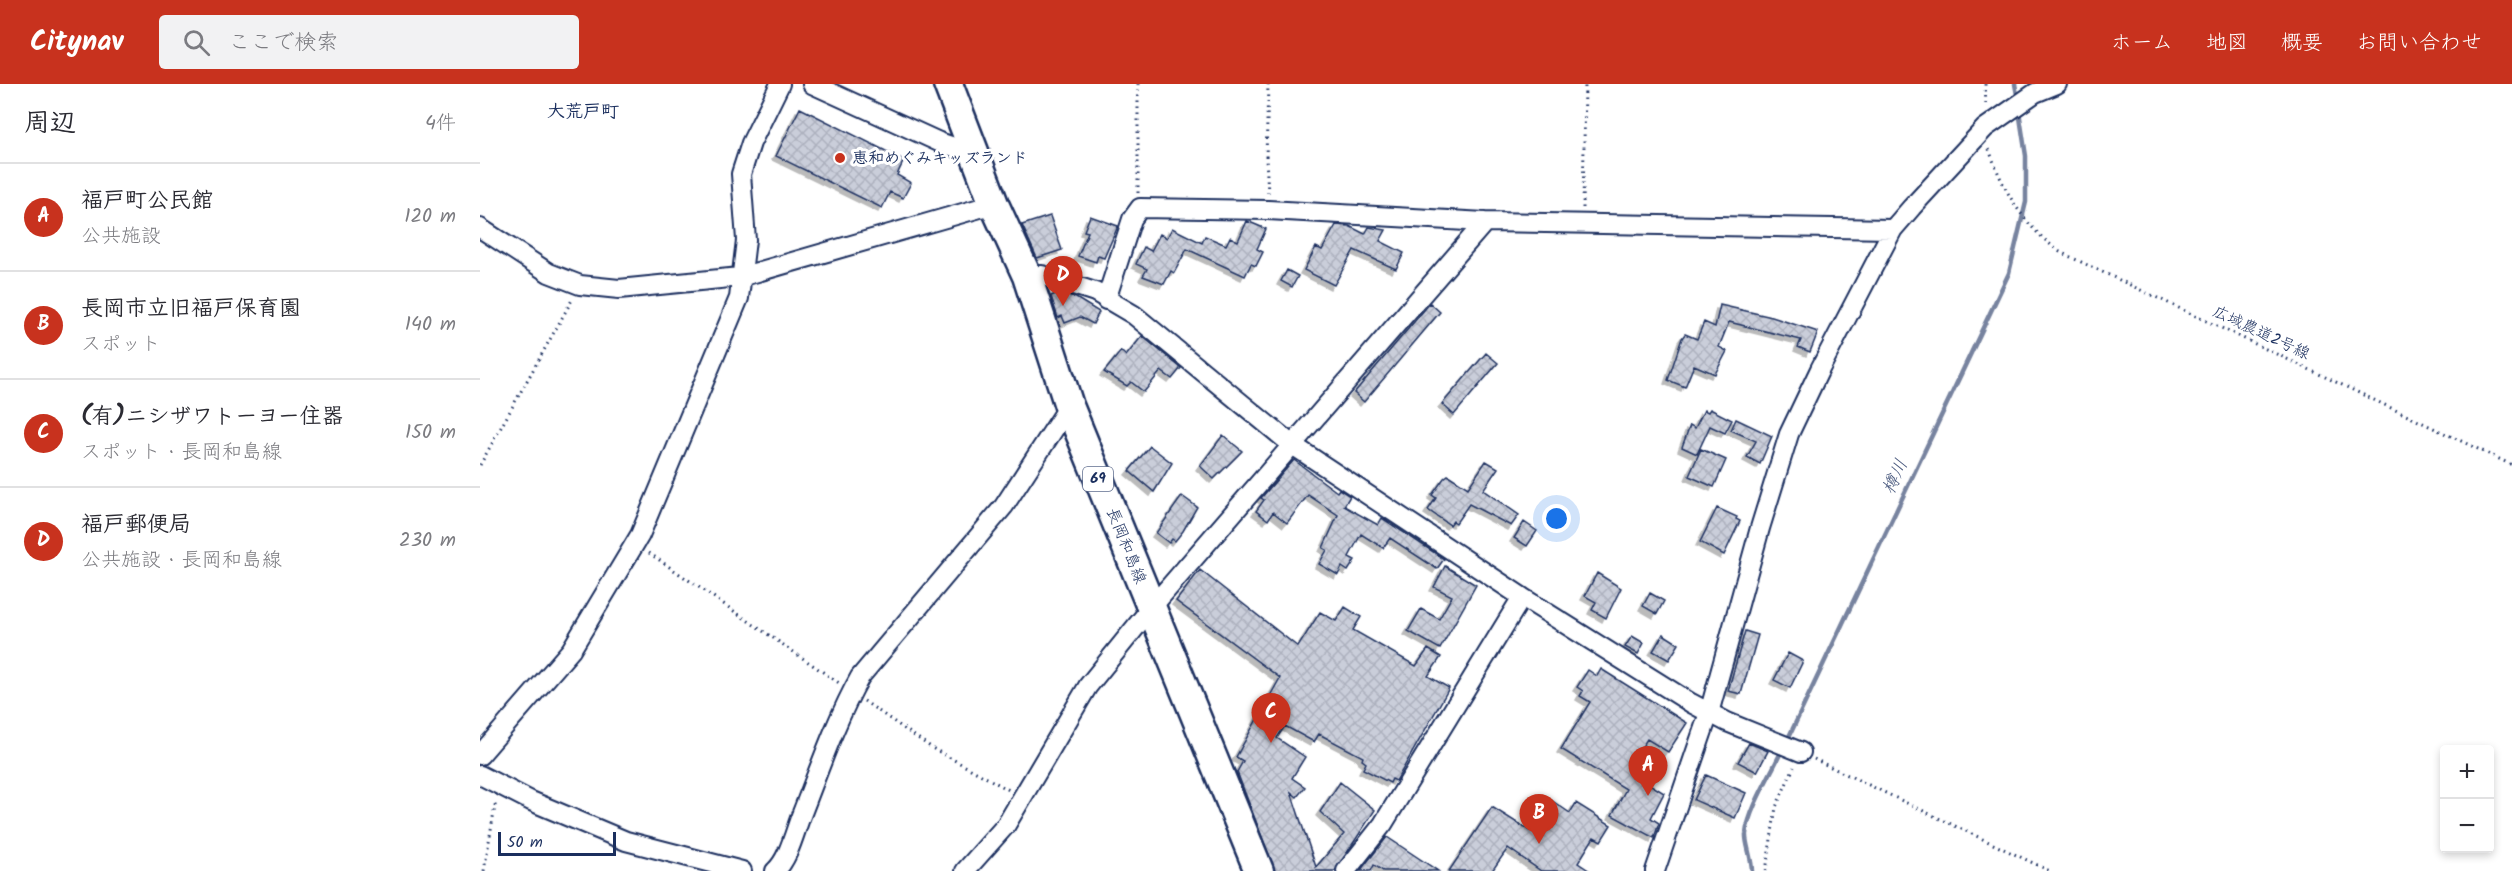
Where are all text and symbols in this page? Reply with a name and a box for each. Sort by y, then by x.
search box [159,15,579,69]
text: Citynav [30,20,123,65]
icon: search [180,26,213,59]
text: ここで検索 [228,26,338,61]
text: ホーム [2111,27,2173,60]
text: 地図 [2206,27,2248,60]
text: 概要 [2281,27,2323,60]
text: お問い合わせ [2356,27,2482,60]
district label: 大荒戸町 [547,98,619,127]
text: 周辺 [24,103,76,145]
text: 4件 [425,108,456,140]
place label: 恵和めぐみキッズランド [852,146,1028,171]
marker: 恵和めぐみキッズランド [833,151,847,165]
text: 福戸町公民館 [81,184,213,219]
text: A [37,201,50,233]
text: 120 m [404,201,456,233]
text: 公共施設 [81,221,161,253]
pin: D [1044,256,1082,306]
text: 長岡市立旧福戸保育園 [81,292,301,327]
street label: 広域農道2号線 [2208,299,2314,367]
text: B [37,309,50,341]
text: 140 m [405,309,456,341]
text: スポット [81,329,161,361]
text: (有)ニシザワトーヨー住器 [81,400,344,435]
text: C [37,417,50,449]
text: 150 m [405,417,456,449]
text: スポット · 長岡和島線 [81,437,282,469]
water label: 樽川 [1875,455,1917,499]
road number: 69 [1083,467,1113,491]
street label: 長岡和島線 [1099,504,1153,588]
your location [1542,504,1571,533]
text: 福戸郵便局 [81,508,191,543]
text: D [37,525,50,557]
text: 230 m [399,525,456,557]
text: 公共施設 · 長岡和島線 [81,545,282,577]
pin: C [1252,694,1290,743]
map controls [2440,745,2494,853]
button: + [2440,745,2494,799]
pin: A [1628,746,1668,796]
pin: B [1520,794,1558,844]
button: − [2440,799,2494,853]
scale bar [498,829,616,856]
text: 50 m [507,830,543,855]

